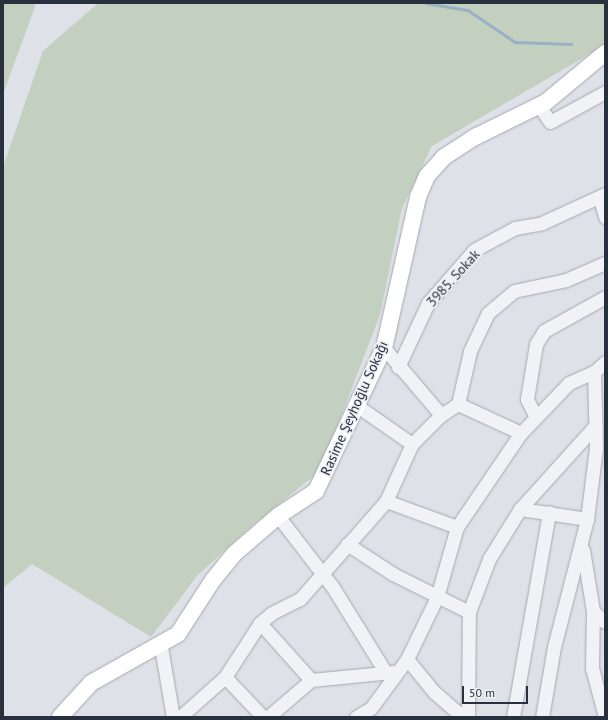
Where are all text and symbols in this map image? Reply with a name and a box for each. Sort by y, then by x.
street label: 3985. Sokak [422,245,484,311]
street label: Rasime Şeyhoğlu Sokağı [317,338,391,478]
scale bar [464,678,530,704]
text: 50 m [469,685,495,700]

